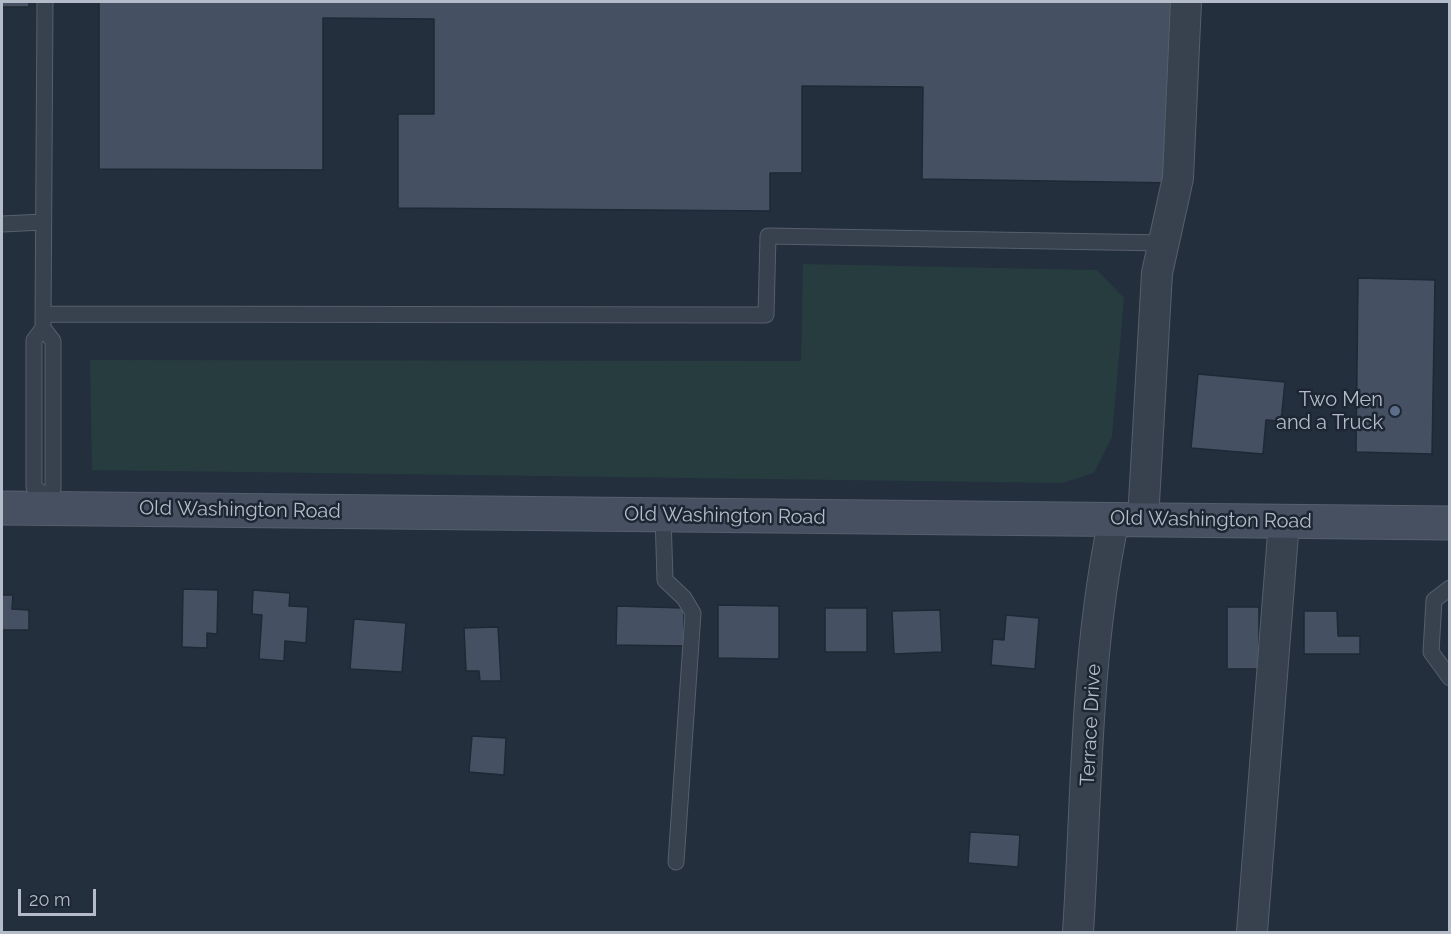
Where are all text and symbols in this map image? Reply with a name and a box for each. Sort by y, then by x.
place label: Two Men and a Truck [1276,388,1383,435]
marker: Two Men and a Truck [1388,404,1402,418]
street label: Old Washington Road [139,496,341,524]
street label: Old Washington Road [624,502,826,530]
street label: Old Washington Road [1110,506,1312,534]
street label: Terrace Drive [1076,663,1106,787]
scale bar [21,877,99,915]
text: 20 m [29,889,71,910]

